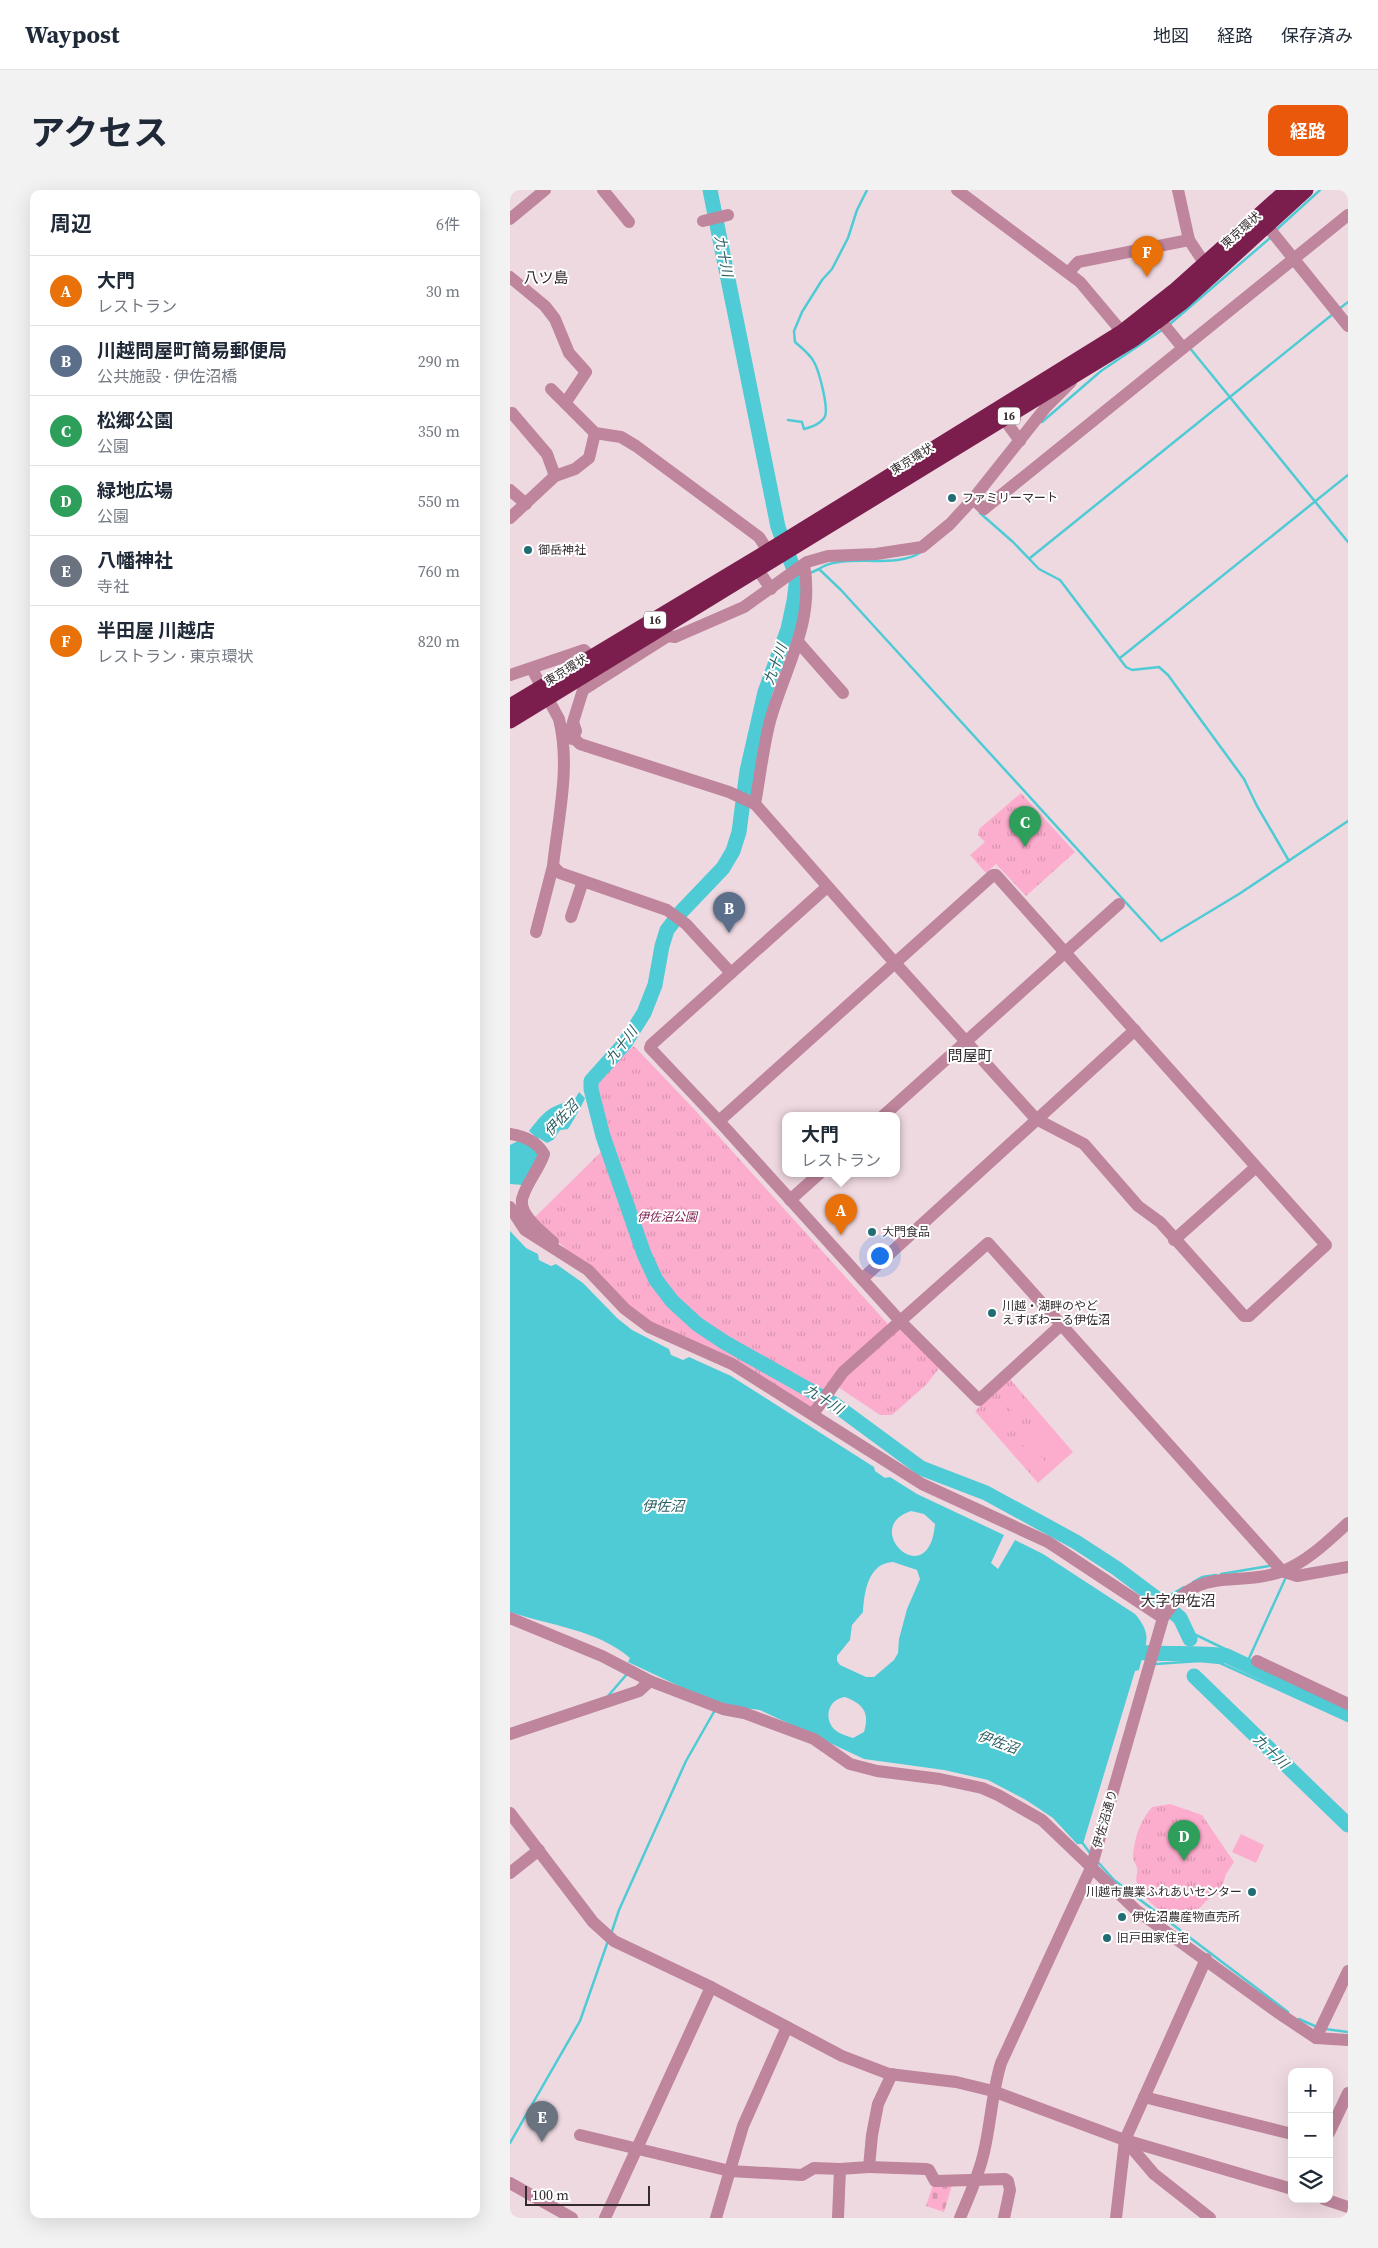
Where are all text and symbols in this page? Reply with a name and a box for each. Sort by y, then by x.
text: Waypost [25,18,120,51]
text: 地図 [1153,23,1189,48]
text: 経路 [1217,23,1253,48]
text: 保存済み [1281,23,1353,48]
button: 経路 [1268,105,1348,156]
text: アクセス [30,109,168,157]
street label: 東京環状 [1218,208,1264,252]
text: 周辺 [50,209,92,238]
text: 6件 [436,213,460,235]
water label: 九十川 [710,233,738,280]
pin: F [1131,236,1163,277]
text: 大門 [97,267,135,293]
district label: 八ツ島 [523,267,569,288]
text: A [61,280,71,302]
text: 30 m [426,280,460,302]
text: レストラン [97,295,177,317]
text: 川越問屋町簡易郵便局 [97,337,287,363]
text: B [61,350,71,372]
text: 290 m [418,350,460,372]
text: 公共施設 · 伊佐沼橋 [97,365,237,387]
text: 松郷公園 [97,407,173,433]
road number: 16 [998,408,1020,425]
text: C [61,420,71,442]
text: 350 m [418,420,460,442]
text: 公園 [97,435,129,457]
street label: 東京環状 [887,439,937,479]
text: 緑地広場 [97,477,173,503]
text: D [60,490,72,512]
text: 550 m [418,490,460,512]
place label: ファミリーマート [962,490,1058,506]
marker: ファミリーマート [946,492,958,504]
text: 公園 [97,505,129,527]
place label: 御岳神社 [538,542,586,558]
marker: 御岳神社 [522,544,534,556]
text: 八幡神社 [97,547,173,573]
text: E [61,560,71,582]
text: 760 m [418,560,460,582]
text: 寺社 [97,575,129,597]
road number: 16 [644,612,666,628]
text: 半田屋 川越店 [97,617,215,643]
text: F [61,630,71,652]
text: 820 m [418,630,460,652]
water label: 九十川 [758,639,792,687]
text: レストラン · 東京環状 [97,645,253,667]
street label: 東京環状 [541,650,591,690]
pin: C [1009,806,1041,847]
pin: B [713,892,745,933]
water label: 九十川 [600,1021,643,1068]
district label: 問屋町 [947,1045,993,1066]
water label: 伊佐沼 [539,1094,584,1140]
popup [782,1112,900,1177]
text: 大門 [801,1121,839,1147]
text: レストラン [801,1149,881,1171]
pin: A [825,1194,857,1235]
park label: 伊佐沼公園 [637,1209,699,1225]
place label: 大門食品 [882,1224,930,1240]
marker: 大門食品 [866,1226,878,1238]
your location [867,1243,893,1269]
place label: 川越・湖畔のやど えすぽわーる伊佐沼 [1002,1298,1110,1328]
marker: 川越・湖畔のやど えすぽわーる伊佐沼 [986,1307,998,1319]
water label: 九十川 [801,1379,849,1420]
water label: 伊佐沼 [642,1496,686,1516]
district label: 大字伊佐沼 [1140,1590,1216,1611]
water label: 伊佐沼 [975,1725,1023,1759]
water label: 九十川 [1249,1729,1294,1774]
street label: 伊佐沼通り [1089,1788,1121,1850]
pin: D [1168,1820,1200,1861]
place label: 川越市農業ふれあいセンター [1086,1884,1242,1900]
marker: 川越市農業ふれあいセンター [1246,1886,1258,1898]
place label: 伊佐沼農産物直売所 [1132,1909,1240,1925]
marker: 伊佐沼農産物直売所 [1116,1911,1128,1923]
place label: 旧戸田家住宅 [1117,1930,1189,1946]
marker: 旧戸田家住宅 [1101,1932,1113,1944]
map controls [1288,2068,1333,2203]
button: + [1288,2068,1333,2113]
pin: E [526,2101,558,2142]
button: − [1288,2113,1333,2158]
button: layers [1288,2158,1333,2203]
scale bar [525,2183,650,2206]
text: 100 m [532,2185,569,2205]

